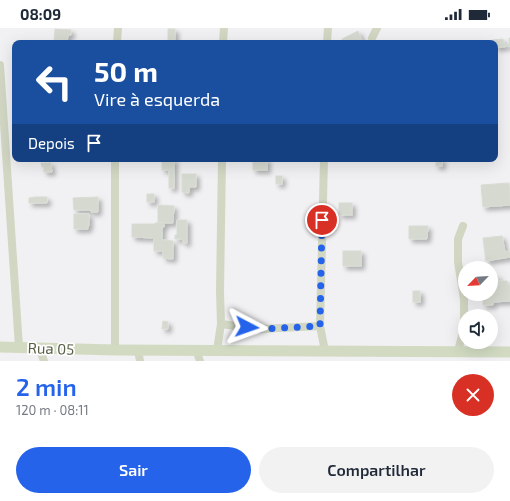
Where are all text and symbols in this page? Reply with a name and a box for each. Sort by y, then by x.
text: 08:09 [20,5,61,23]
text: 50 m [94,54,158,88]
icon: left [28,56,80,108]
text: Vire à esquerda [94,88,220,110]
icon: arrive [83,132,105,154]
text: Depois [28,134,75,152]
pin [305,203,339,237]
icon: arrive [311,209,333,231]
north arrow [458,261,498,301]
map controls [458,261,498,349]
position arrow [226,306,268,348]
button: sound [458,309,498,349]
street label: Rua 05 [27,338,75,358]
text: 2 min [16,372,77,401]
button: close [452,374,494,416]
text: 120 m · 08:11 [16,402,89,418]
button: Sair [16,447,251,493]
button: Compartilhar [259,447,494,493]

